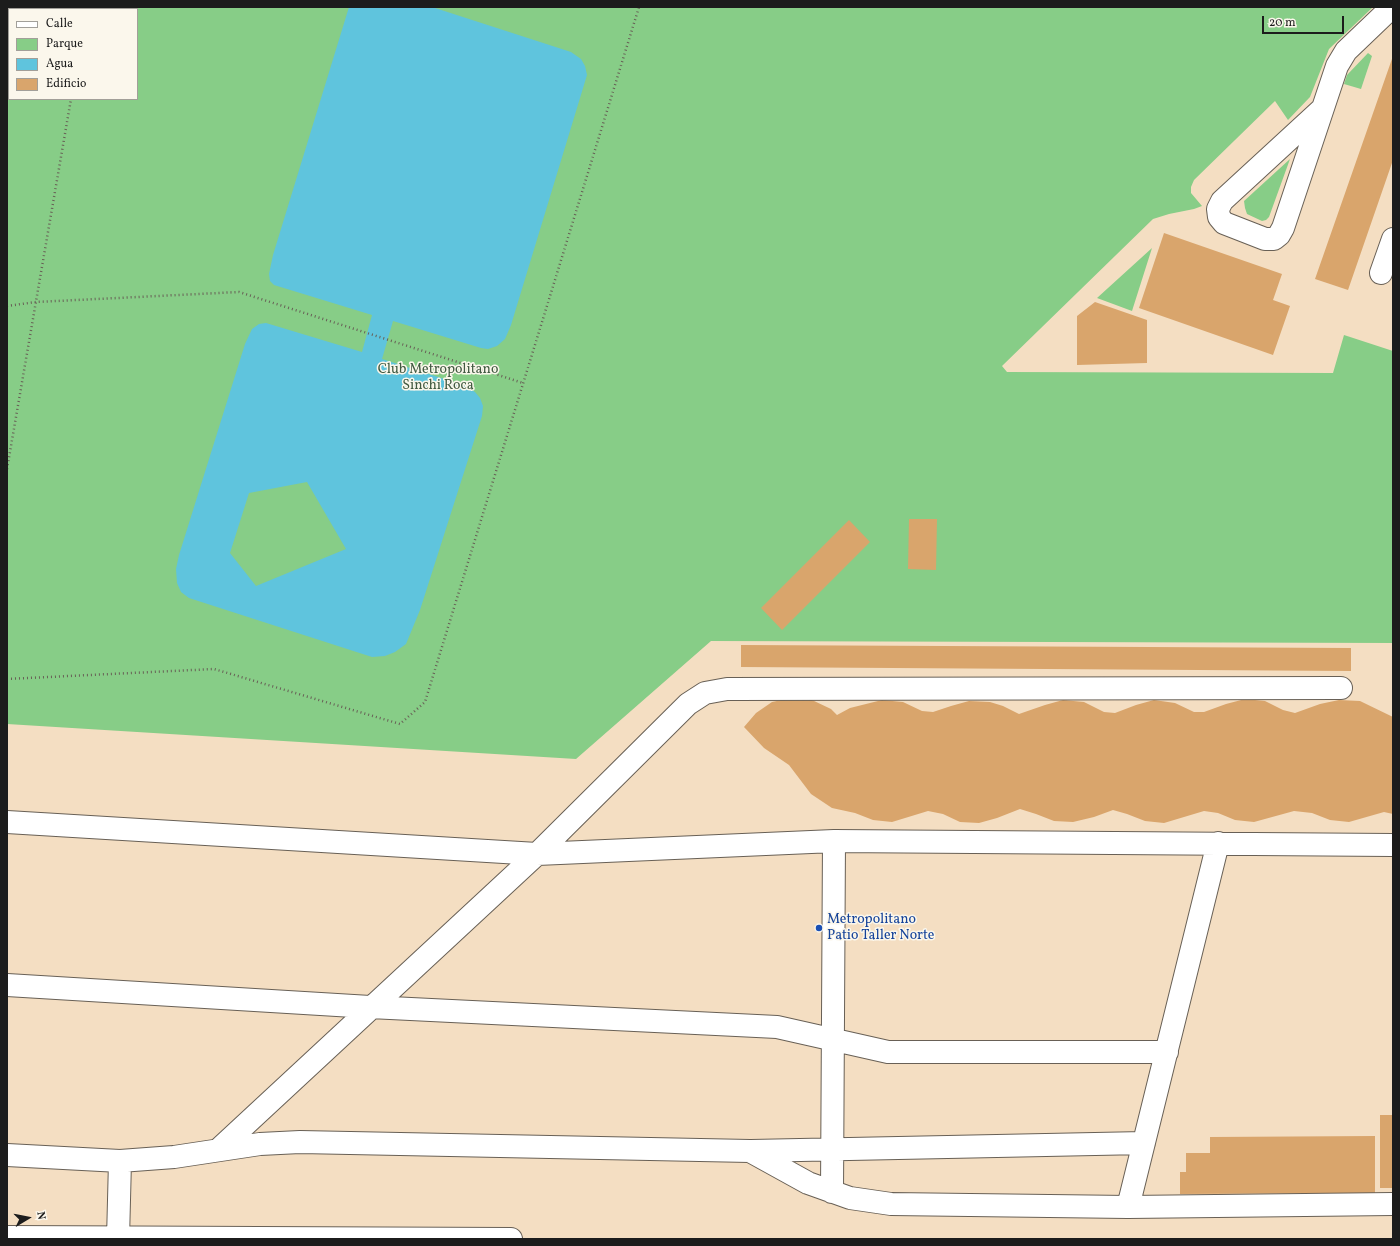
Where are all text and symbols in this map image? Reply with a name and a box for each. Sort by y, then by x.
legend [8,8,138,100]
scale bar [1264,8,1346,34]
text: 20 m [1269,15,1296,31]
text: Calle [46,16,73,32]
text: Parque [46,36,83,52]
text: Agua [46,56,73,72]
text: Edificio [46,76,86,92]
park label: Club Metropolitano Sinchi Roca [378,362,498,394]
place label: Metropolitano Patio Taller Norte [827,912,934,944]
marker: Metropolitano Patio Taller Norte [814,923,824,933]
north arrow [8,1198,48,1238]
text: N [32,1211,48,1221]

